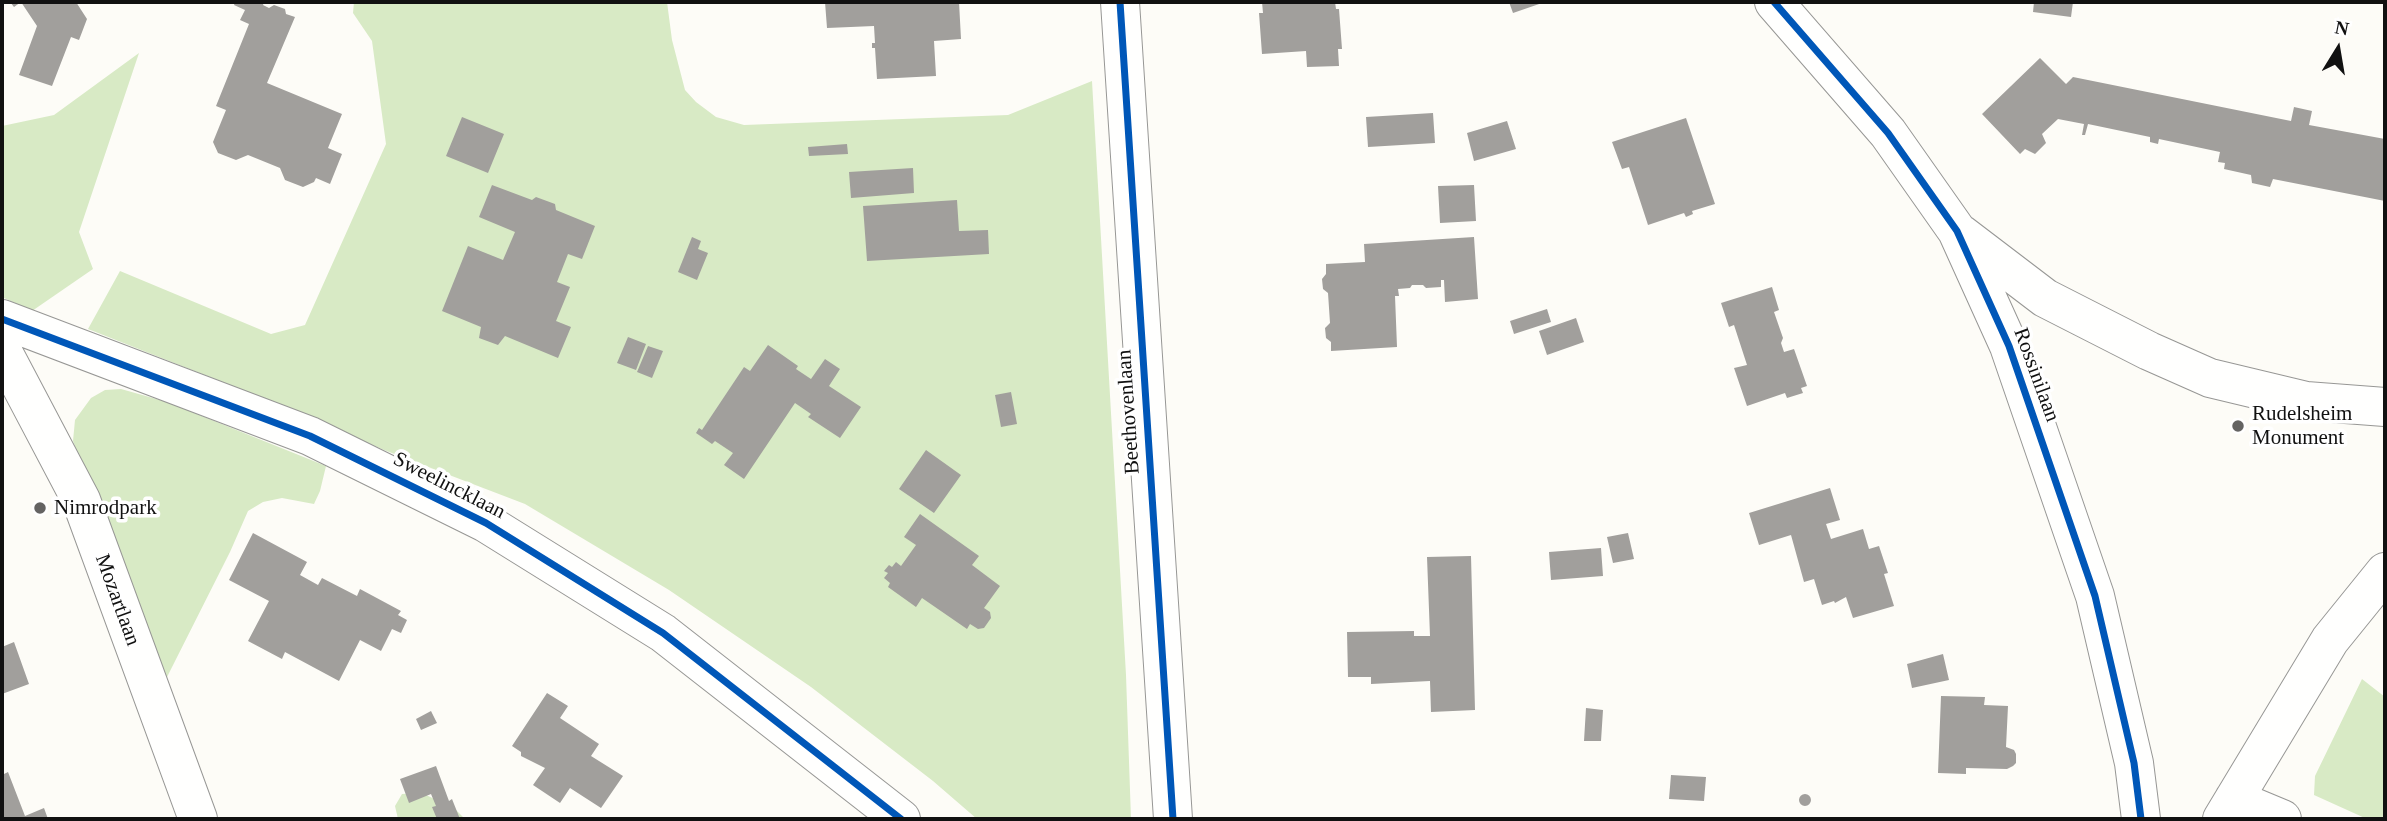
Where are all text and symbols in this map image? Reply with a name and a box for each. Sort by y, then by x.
north arrow [2303,14,2373,84]
text: N [2333,16,2351,40]
street label: Rossinilaan [2007,325,2065,425]
street label: Beethovenlaan [1112,349,1146,475]
place label: Rudelsheim Monument [2252,401,2352,451]
marker: Rudelsheim Monument [2230,418,2246,434]
street label: Sweelincklaan [389,447,509,525]
place label: Nimrodpark [54,495,157,521]
marker: Nimrodpark [32,500,48,516]
street label: Mozartlaan [89,551,145,649]

